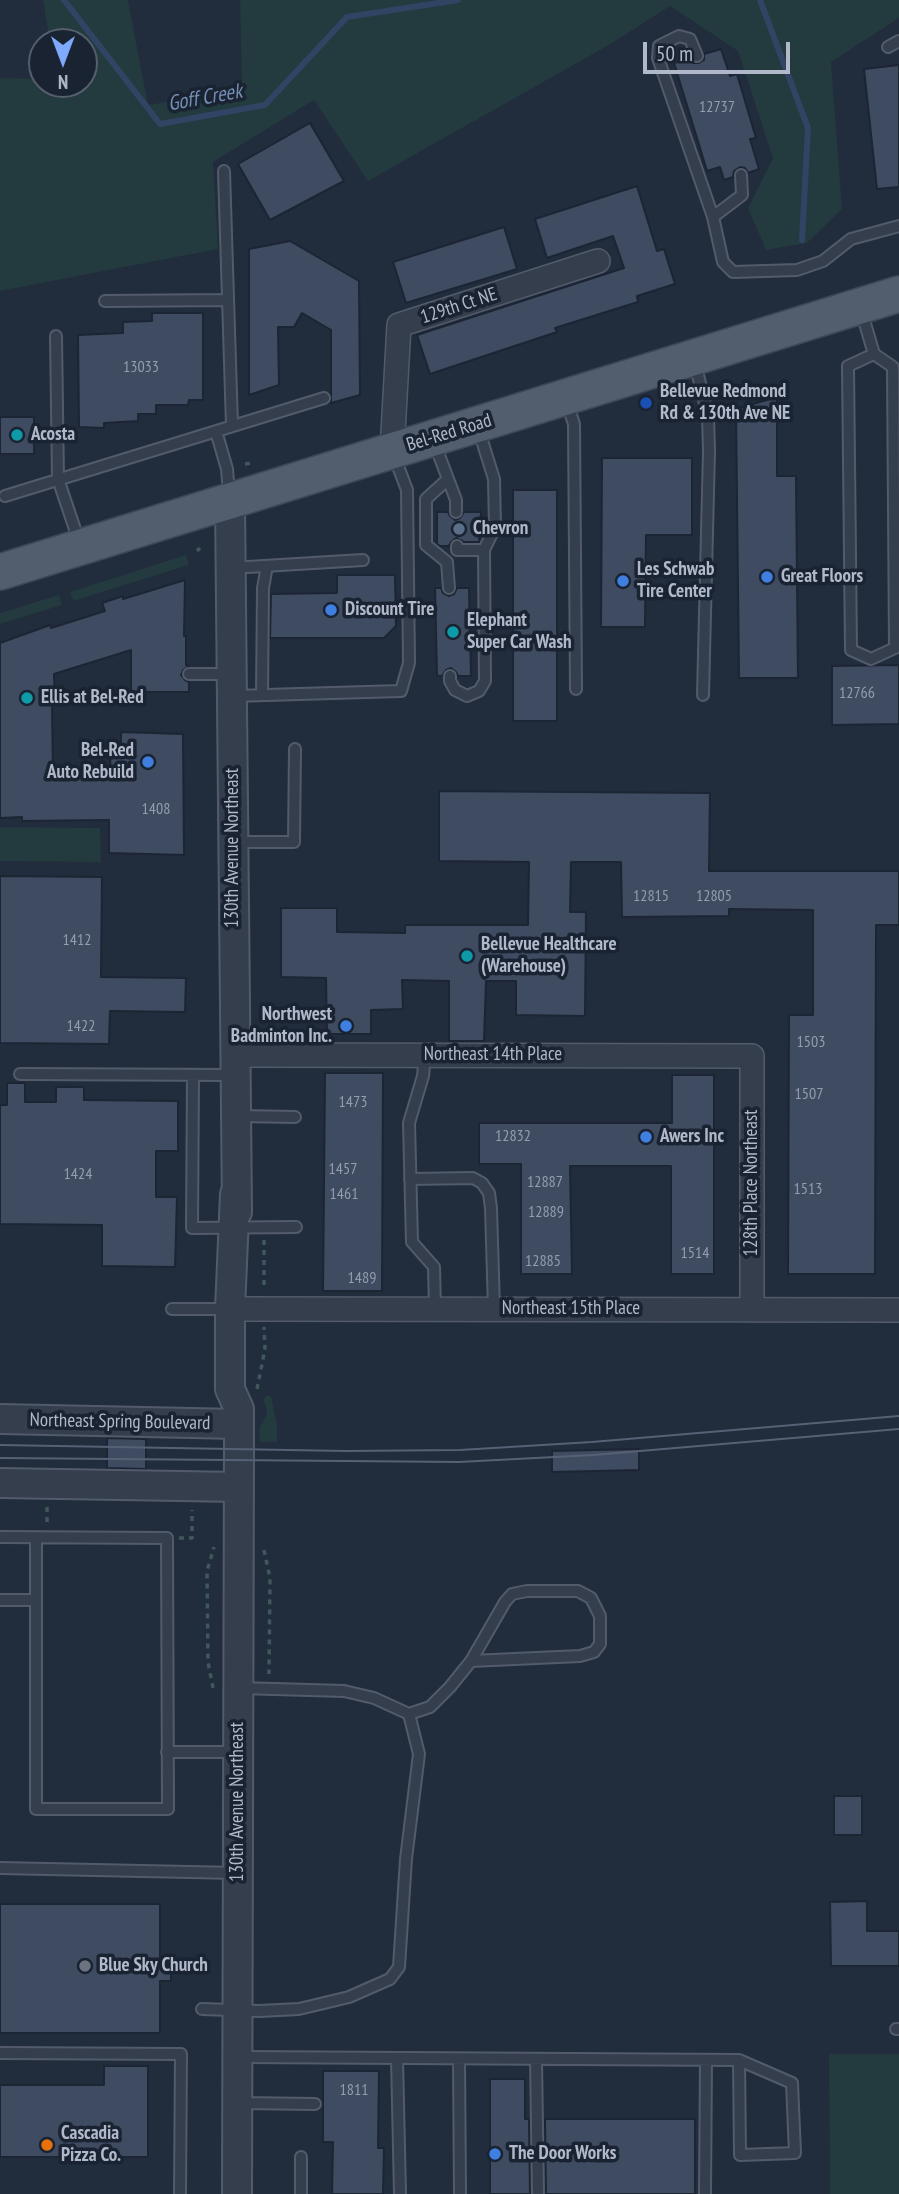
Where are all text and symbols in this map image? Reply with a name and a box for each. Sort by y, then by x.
north arrow [28,28,98,98]
scale bar [647,28,794,72]
text: 50 m [656,40,693,67]
text: N [58,70,68,94]
water label: Goff Creek [166,79,244,117]
house number: 12737 [699,97,735,117]
street label: 129th Ct NE [418,283,500,329]
house number: 13033 [123,357,159,377]
place label: Bellevue Redmond Rd & 130th Ave NE [660,381,790,425]
marker: Bellevue Redmond Rd & 130th Ave NE [638,395,654,411]
street label: Bel-Red Road [404,409,494,457]
place label: Acosta [31,424,75,446]
marker: Acosta [9,427,25,443]
place label: Chevron [473,518,528,540]
marker: Chevron [451,521,467,537]
place label: Les Schwab Tire Center [637,559,714,603]
place label: Great Floors [781,566,863,588]
marker: Great Floors [759,569,775,585]
marker: Les Schwab Tire Center [615,573,631,589]
place label: Discount Tire [345,599,434,621]
marker: Discount Tire [323,602,339,618]
place label: Elephant Super Car Wash [467,610,572,654]
marker: Elephant Super Car Wash [445,624,461,640]
house number: 12766 [839,683,875,703]
place label: Ellis at Bel-Red [41,687,144,709]
marker: Ellis at Bel-Red [19,690,35,706]
place label: Bel-Red Auto Rebuild [47,740,134,784]
marker: Bel-Red Auto Rebuild [140,754,156,770]
street label: 130th Avenue Northeast [222,768,244,928]
house number: 1408 [142,799,170,819]
house number: 12815 [633,886,669,906]
house number: 12805 [696,886,732,906]
house number: 1412 [63,930,91,950]
place label: Bellevue Healthcare (Warehouse) [481,934,617,978]
marker: Bellevue Healthcare (Warehouse) [459,948,475,964]
place label: Northwest Badminton Inc. [231,1004,332,1048]
house number: 1422 [67,1016,95,1036]
marker: Northwest Badminton Inc. [338,1018,354,1034]
house number: 1503 [797,1032,825,1052]
street label: Northeast 14th Place [424,1044,562,1066]
house number: 1507 [795,1084,823,1104]
house number: 1473 [339,1092,367,1112]
street label: 128th Place Northeast [741,1110,763,1256]
house number: 12832 [495,1126,531,1146]
place label: Awers Inc [660,1126,724,1148]
marker: Awers Inc [638,1129,654,1145]
house number: 1457 [329,1159,357,1179]
house number: 1424 [64,1164,92,1184]
house number: 12887 [527,1172,563,1192]
house number: 1513 [794,1179,822,1199]
house number: 1461 [330,1184,358,1204]
house number: 12889 [528,1202,564,1222]
house number: 1514 [681,1243,709,1263]
house number: 12885 [525,1251,561,1271]
house number: 1489 [348,1268,376,1288]
street label: Northeast 15th Place [502,1298,640,1320]
street label: Northeast Spring Boulevard [29,1409,211,1435]
street label: 130th Avenue Northeast [227,1722,249,1882]
place label: Blue Sky Church [99,1955,208,1977]
marker: Blue Sky Church [77,1958,93,1974]
house number: 1811 [340,2080,368,2100]
place label: Cascadia Pizza Co. [61,2123,121,2167]
marker: Cascadia Pizza Co. [39,2137,55,2153]
place label: The Door Works [509,2143,616,2165]
marker: The Door Works [487,2146,503,2162]

